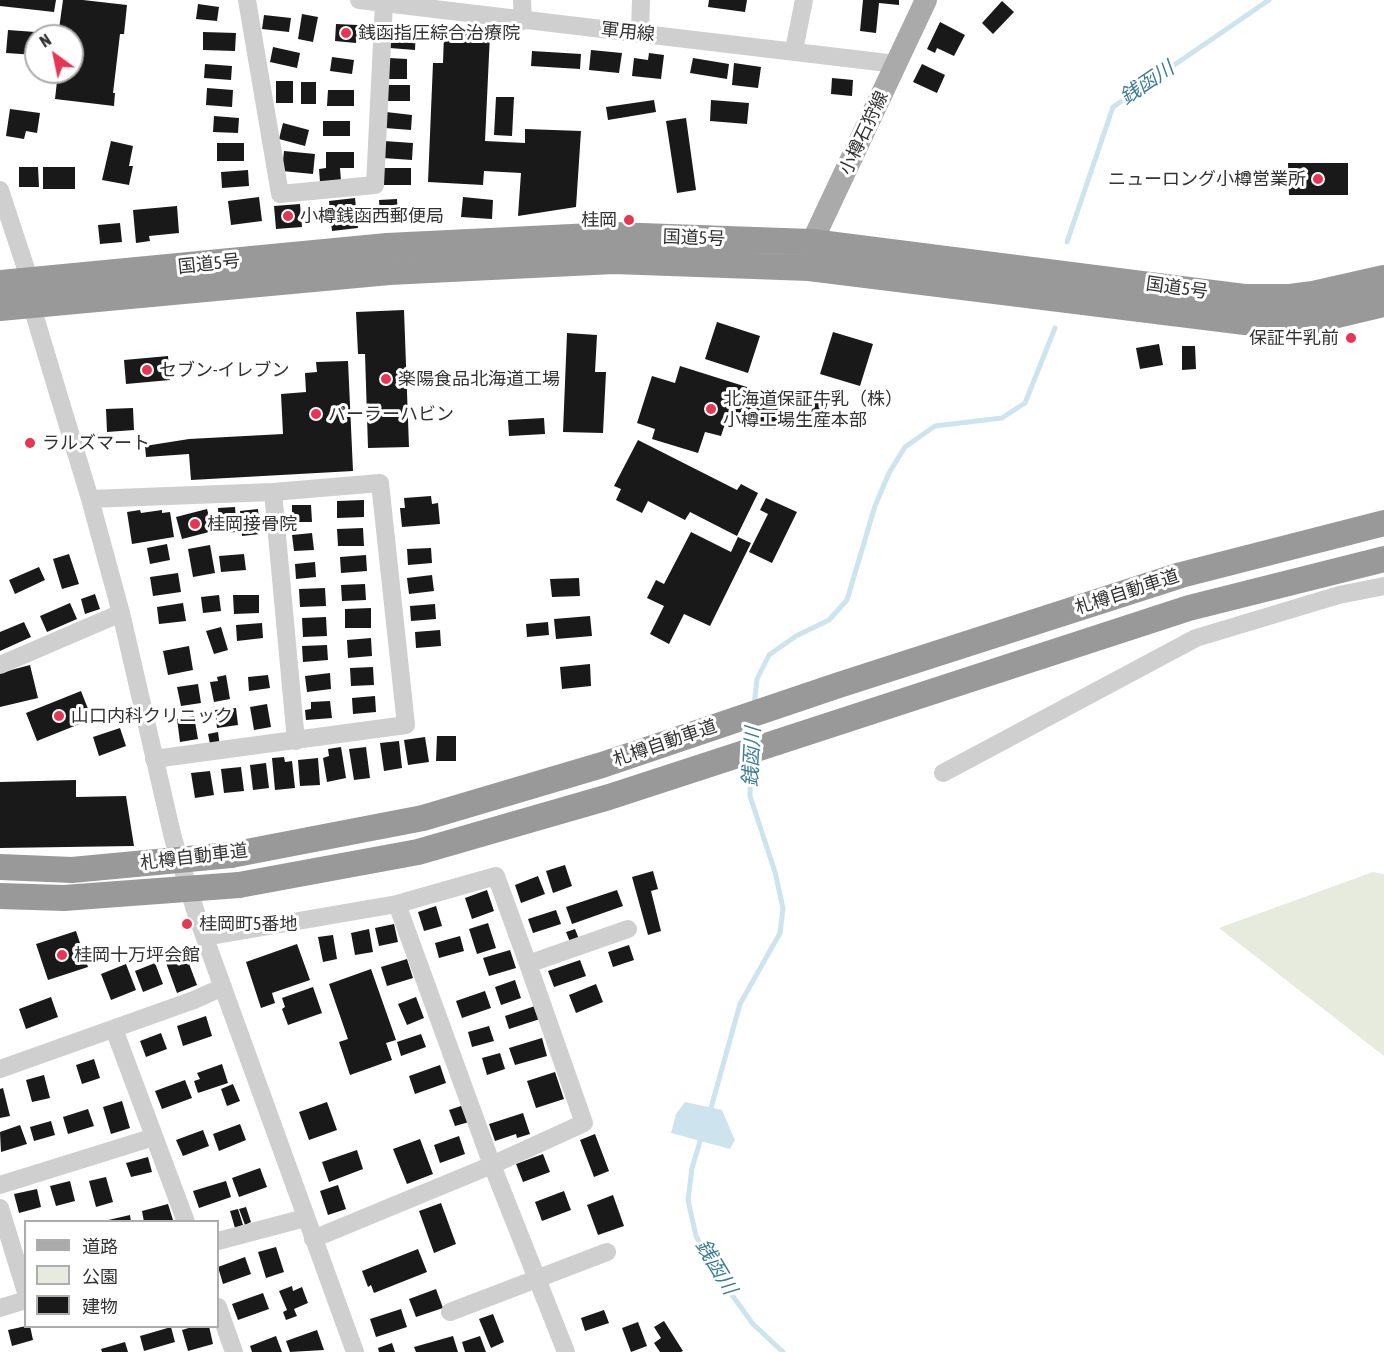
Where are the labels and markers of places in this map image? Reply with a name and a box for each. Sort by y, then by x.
place label: 銭函指圧綜合治療院 [358,22,520,44]
marker: 銭函指圧綜合治療院 [339,26,353,40]
place label: ニューロング小樽営業所 [1108,168,1306,190]
marker: ニューロング小樽営業所 [1311,172,1325,186]
place label: 小樽銭函西郵便局 [300,205,444,227]
marker: 小樽銭函西郵便局 [281,209,295,223]
place label: 桂岡 [581,209,617,231]
marker: 桂岡 [622,213,636,227]
place label: 保証牛乳前 [1249,327,1339,349]
marker: 保証牛乳前 [1344,331,1358,345]
place label: セブン-イレブン [159,359,289,381]
marker: セブン-イレブン [140,363,154,377]
place label: 楽陽食品北海道工場 [398,368,560,390]
marker: 楽陽食品北海道工場 [379,372,393,386]
place label: 北海道保証牛乳（株） 小樽工場生産本部 [723,388,903,430]
marker: 北海道保証牛乳（株） 小樽工場生産本部 [704,402,718,416]
place label: パーラーハビン [328,403,454,425]
marker: パーラーハビン [309,407,323,421]
place label: ラルズマート [42,432,150,454]
marker: ラルズマート [23,436,37,450]
place label: 桂岡接骨院 [207,513,297,535]
marker: 桂岡接骨院 [188,517,202,531]
place label: 山口内科クリニック [71,705,233,727]
marker: 山口内科クリニック [52,709,66,723]
place label: 桂岡町5番地 [199,913,297,935]
marker: 桂岡町5番地 [180,917,194,931]
place label: 桂岡十万坪会館 [74,944,200,966]
marker: 桂岡十万坪会館 [55,948,69,962]

